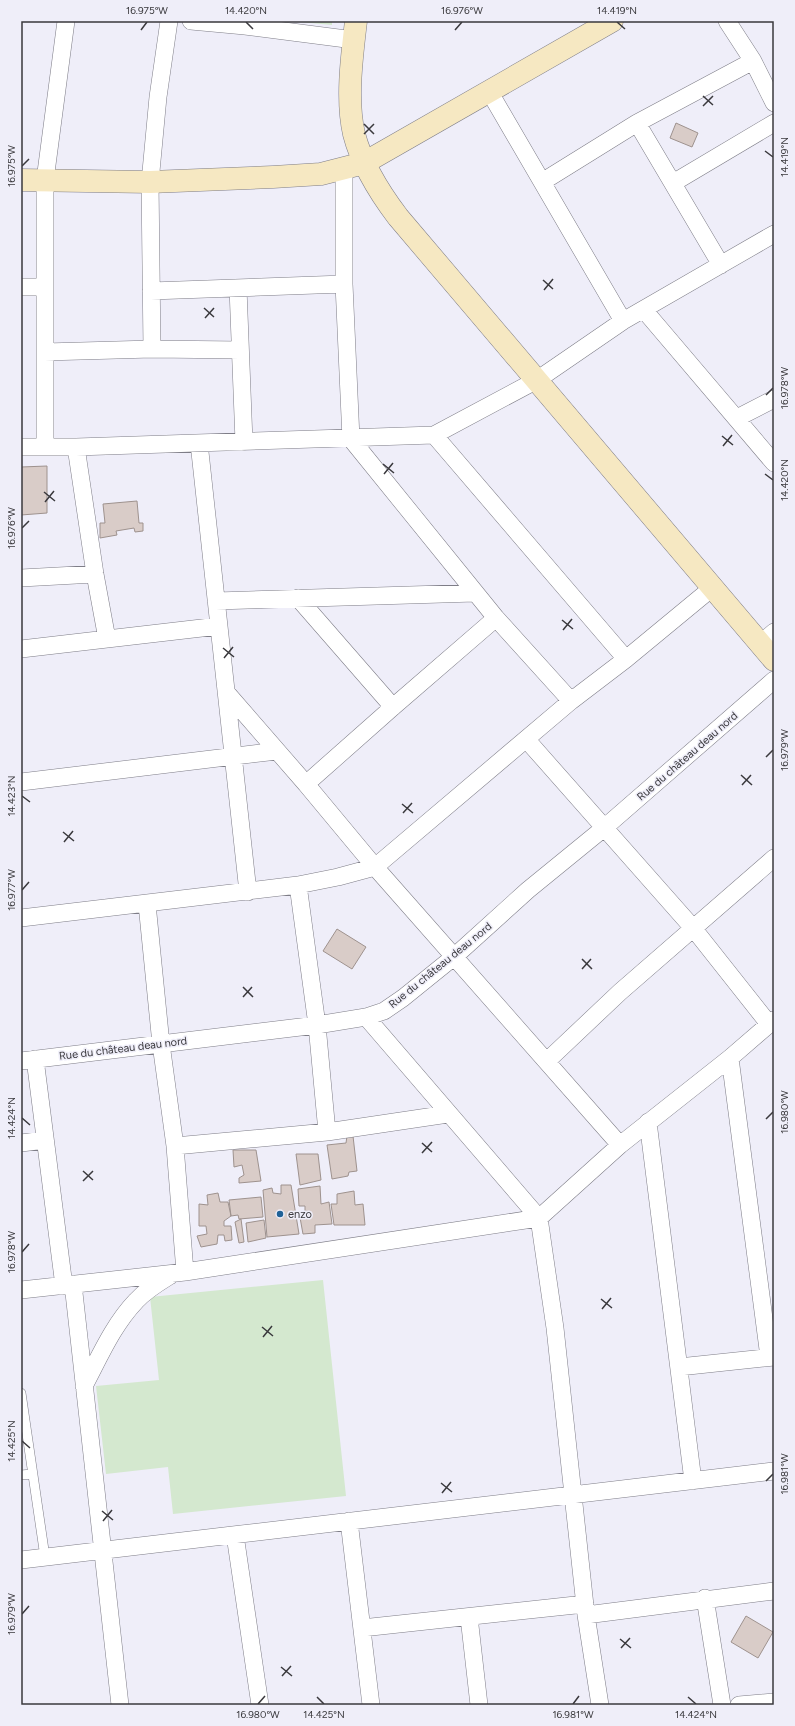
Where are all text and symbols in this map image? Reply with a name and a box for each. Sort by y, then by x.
text: 16.975°W [126,4,168,17]
text: 14.420°N [225,4,267,17]
text: 16.976°W [441,4,483,17]
text: 14.419°N [597,4,637,17]
text: 14.419°N [778,137,791,177]
text: 16.975°W [5,145,18,187]
text: 16.978°W [778,366,791,409]
text: 14.420°N [778,459,791,501]
text: 16.976°W [5,507,18,549]
street label: Rue du château deau nord [634,709,740,804]
text: 16.979°W [778,729,791,771]
text: 14.423°N [5,775,18,817]
text: 16.977°W [5,869,18,911]
street label: Rue du château deau nord [386,920,495,1011]
street label: Rue du château deau nord [58,1034,188,1063]
text: 16.980°W [778,1090,791,1134]
text: 14.424°N [5,1097,18,1139]
place label: enzo [288,1208,312,1221]
marker: enzo [275,1209,285,1219]
text: 16.978°W [5,1230,18,1273]
text: 14.425°N [5,1420,18,1462]
text: 16.981°W [778,1453,791,1495]
text: 16.979°W [5,1593,18,1635]
text: 16.980°W [236,1708,280,1721]
text: 14.425°N [303,1708,345,1721]
text: 16.981°W [552,1708,594,1721]
text: 14.424°N [675,1708,717,1721]

